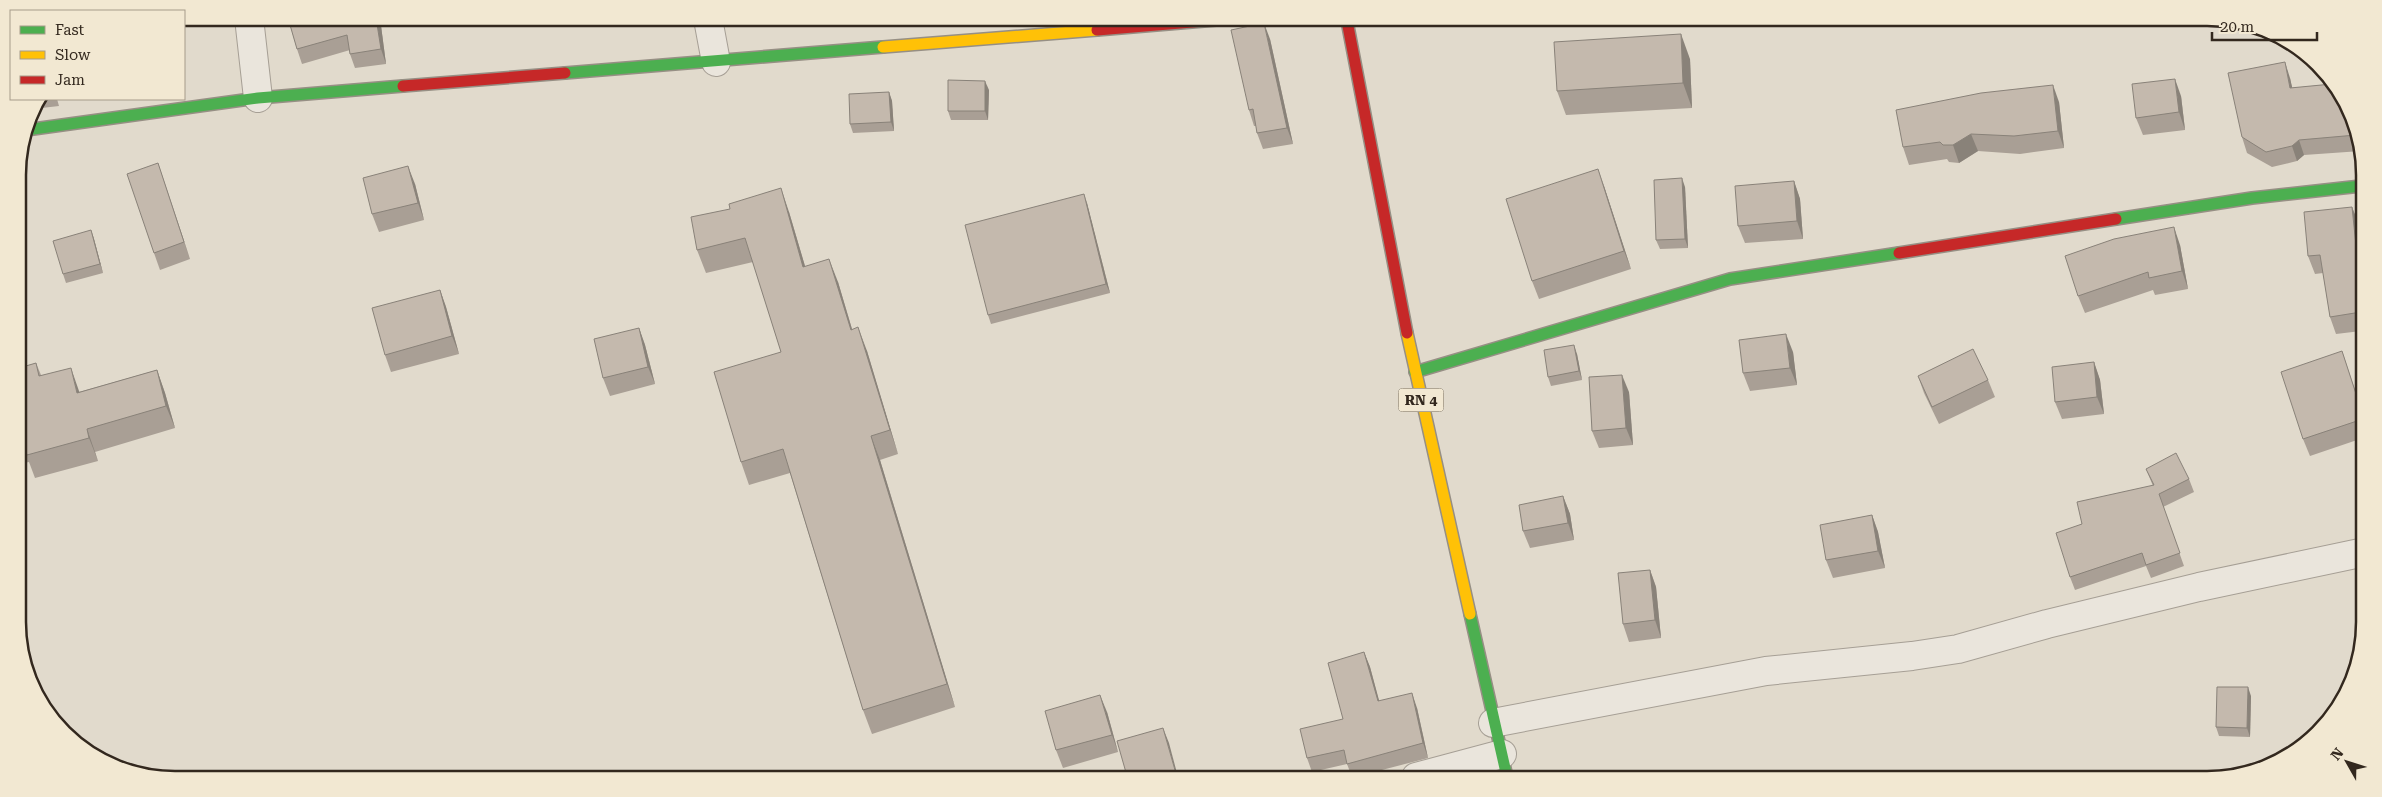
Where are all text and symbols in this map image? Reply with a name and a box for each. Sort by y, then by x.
legend [10,10,185,100]
scale bar [2212,10,2317,42]
text: 20 m [2220,18,2255,36]
text: Fast [55,21,85,39]
text: Slow [55,46,91,64]
text: Jam [55,71,85,89]
road number: RN 4 [1398,388,1444,412]
north arrow [2322,737,2372,787]
text: N [2327,744,2347,763]

